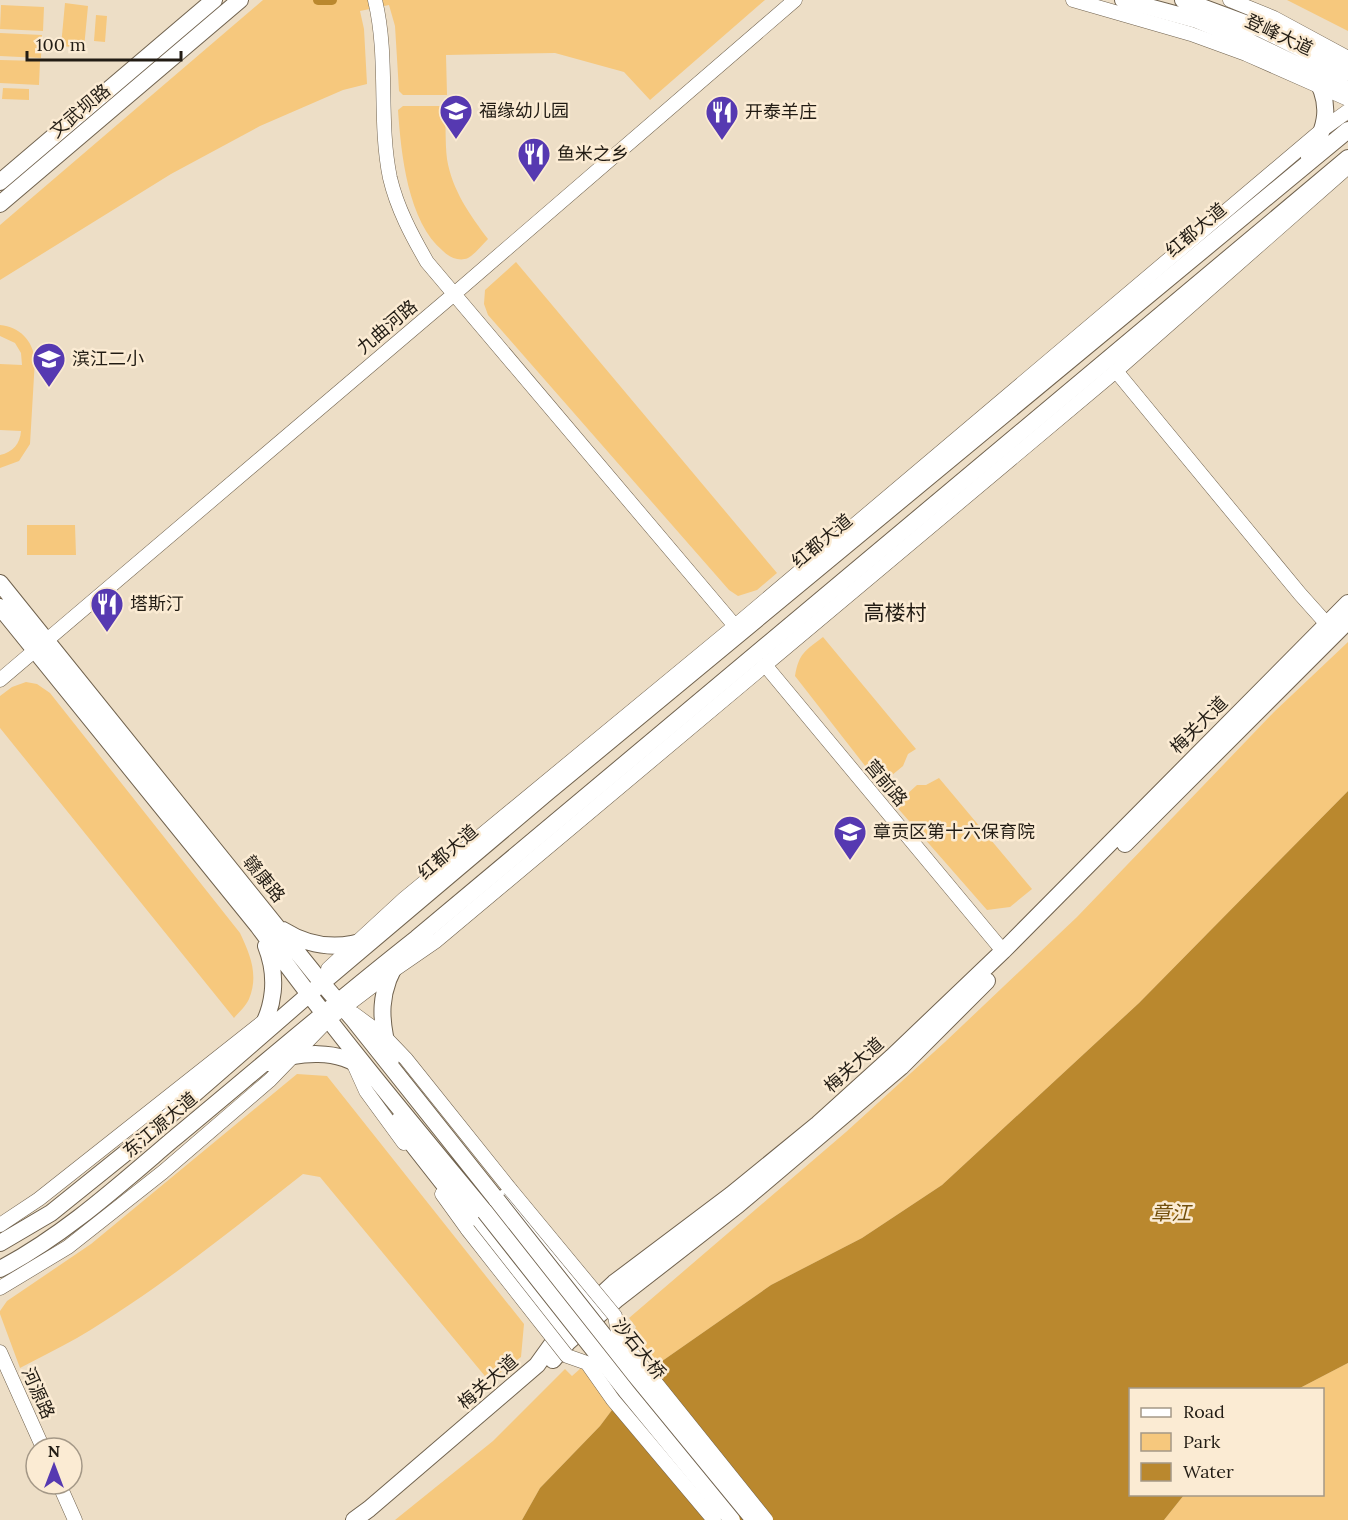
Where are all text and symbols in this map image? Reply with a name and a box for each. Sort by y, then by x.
street label: 登峰大道 [1242,9,1317,60]
scale bar [27,24,182,62]
text: 100 m [36,33,86,56]
street label: 文武坝路 [45,79,115,143]
school or university icon: 福缘幼儿园 [438,93,474,140]
restaurant icon: 开泰羊庄 [704,94,740,141]
place label: 福缘幼儿园 [479,99,569,122]
place label: 开泰羊庄 [745,100,817,123]
restaurant icon: 鱼米之乡 [516,136,552,183]
place label: 鱼米之乡 [557,142,629,165]
street label: 红都大道 [1161,198,1231,262]
street label: 九曲河路 [352,295,422,359]
school or university icon: 滨江二小 [31,341,67,388]
place label: 滨江二小 [72,347,144,370]
street label: 红都大道 [787,509,857,573]
restaurant icon: 塔斯汀 [89,586,125,633]
place label: 塔斯汀 [130,592,184,615]
district label: 高楼村 [864,599,927,626]
street label: 梅关大道 [1165,691,1232,758]
street label: 营前路 [860,755,913,811]
school or university icon: 章贡区第十六保育院 [832,814,868,861]
street label: 红都大道 [413,819,482,884]
place label: 章贡区第十六保育院 [873,820,1035,843]
street label: 赣康路 [238,850,290,907]
street label: 梅关大道 [819,1032,888,1097]
street label: 东江源大道 [118,1087,202,1162]
water label: 章江 [1151,1200,1193,1225]
street label: 沙石大桥 [608,1313,671,1384]
street label: 梅关大道 [453,1349,522,1414]
street label: 河源路 [17,1363,60,1422]
legend [1129,1388,1324,1496]
text: Road [1183,1400,1225,1423]
text: Park [1183,1430,1221,1453]
north arrow [24,1436,84,1496]
text: N [48,1441,60,1461]
text: Water [1183,1460,1234,1483]

